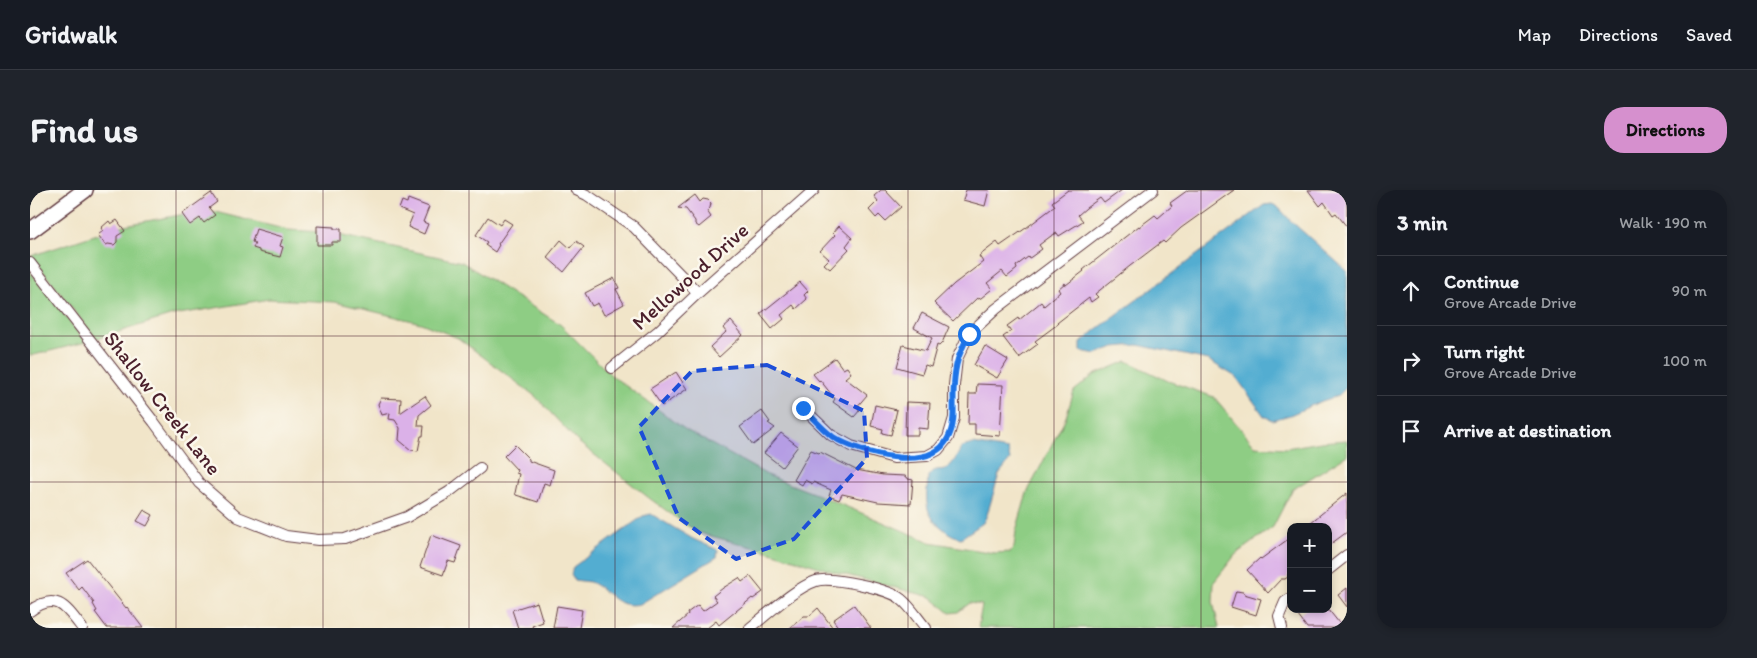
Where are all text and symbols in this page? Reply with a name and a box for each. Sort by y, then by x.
text: Gridwalk [25,20,117,49]
text: Map [1518,24,1551,46]
text: Directions [1579,24,1658,46]
text: Saved [1686,24,1732,46]
button: Directions [1604,107,1727,153]
text: Find us [30,109,138,151]
text: 3 min [1397,210,1447,235]
text: Walk · 190 m [1619,213,1707,232]
street label: Mellowood Drive [627,217,753,335]
text: Continue [1444,270,1519,293]
icon: ahead [1397,277,1425,305]
text: 90 m [1672,281,1707,300]
text: Grove Arcade Drive [1444,293,1577,312]
route start [958,323,981,346]
street label: Shallow Creek Lane [99,326,227,480]
text: Turn right [1444,340,1525,363]
icon: right [1397,347,1425,375]
text: 100 m [1663,351,1707,370]
text: Grove Arcade Drive [1444,363,1577,382]
route end [792,397,815,420]
icon: arrive [1397,417,1425,445]
text: Arrive at destination [1444,419,1611,442]
map controls [1287,523,1332,613]
button: + [1287,523,1332,568]
button: − [1287,568,1332,613]

